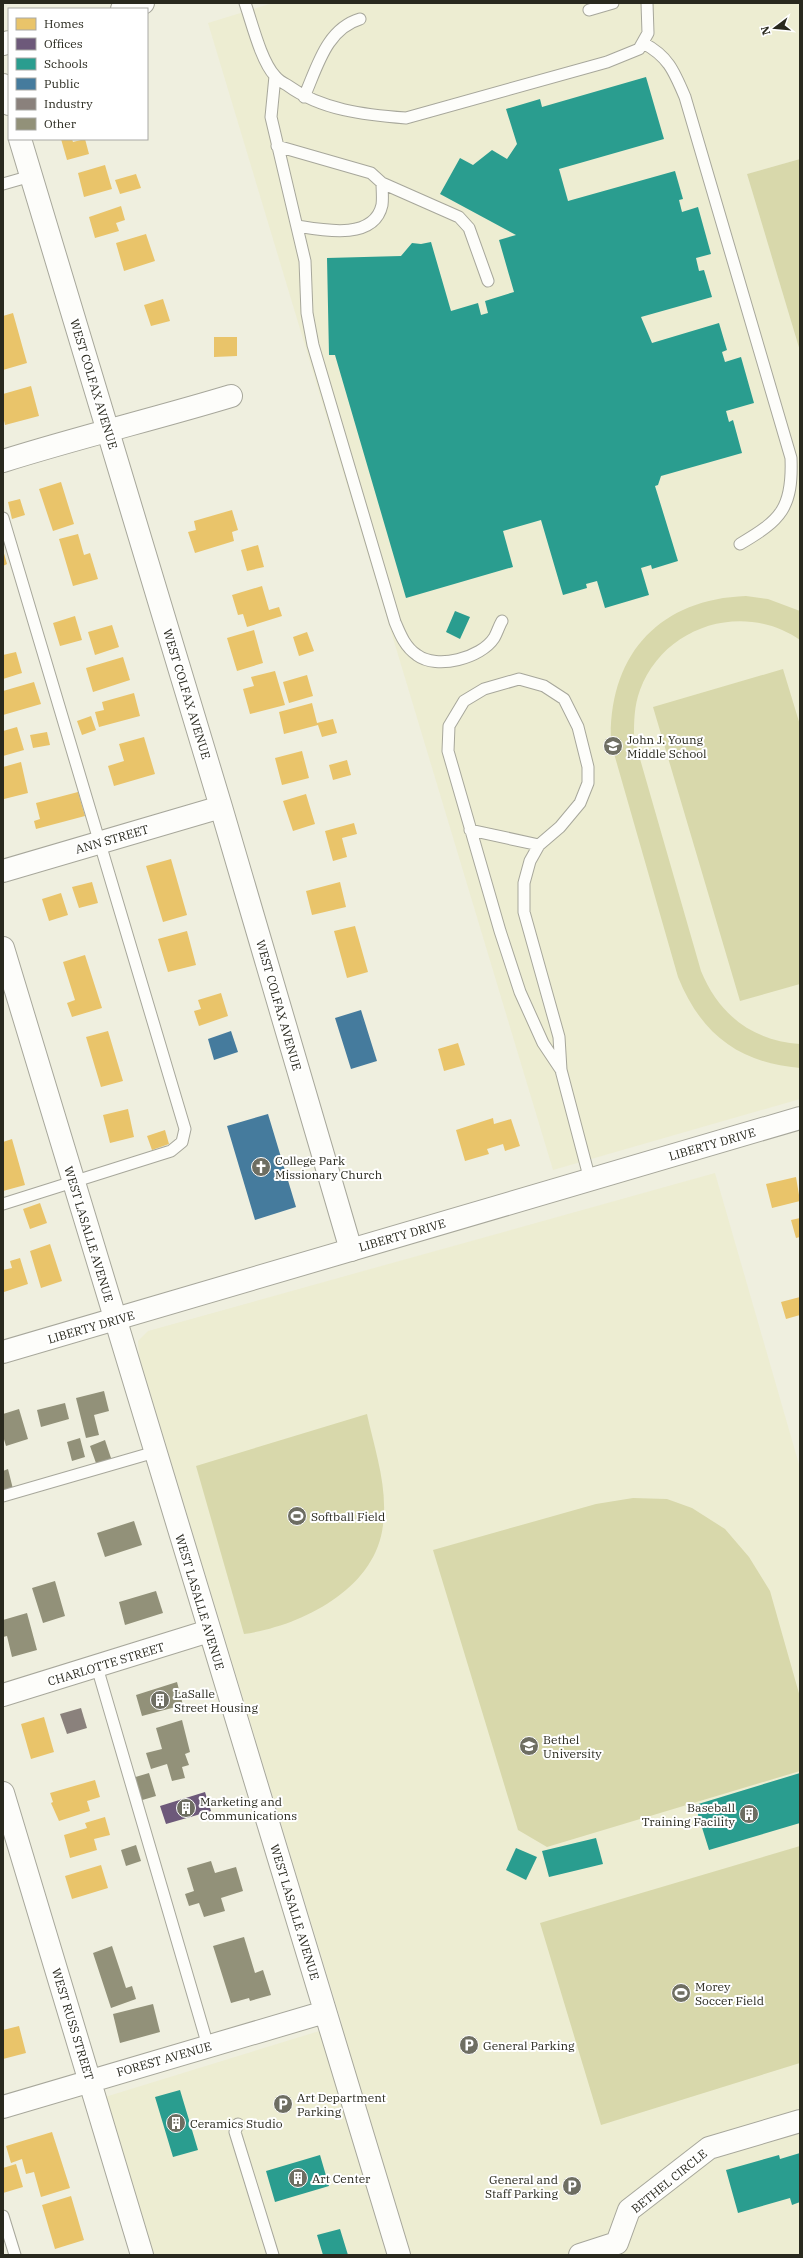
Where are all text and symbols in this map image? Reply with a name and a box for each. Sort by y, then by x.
legend [8,8,148,140]
north arrow [755,8,795,48]
text: Homes [44,16,84,31]
text: N [757,24,773,37]
text: Offices [44,36,83,51]
text: Schools [44,56,88,71]
text: Public [44,76,80,91]
text: Industry [44,96,93,111]
text: Other [44,116,77,131]
street label: WEST COLFAX AVENUE [67,317,121,451]
street label: WEST COLFAX AVENUE [160,627,214,761]
place label: John J. Young Middle School [627,732,707,761]
school or university icon: John J. Young Middle School [602,735,624,757]
street label: ANN STREET [74,821,151,857]
street label: WEST COLFAX AVENUE [253,938,305,1072]
street label: LIBERTY DRIVE [667,1124,757,1164]
place label: College Park Missionary Church [275,1153,383,1182]
church icon: College Park Missionary Church [250,1156,272,1178]
street label: WEST LASALLE AVENUE [61,1164,117,1304]
street label: LIBERTY DRIVE [357,1215,447,1255]
street label: LIBERTY DRIVE [46,1307,136,1347]
sports icon: Softball Field [286,1505,308,1527]
place label: Softball Field [311,1509,385,1524]
street label: WEST LASALLE AVENUE [172,1532,228,1672]
street label: CHARLOTTE STREET [46,1639,166,1689]
place label: LaSalle Street Housing [174,1686,258,1715]
building icon: LaSalle Street Housing [149,1689,171,1711]
place label: Bethel University [543,1732,602,1761]
school or university icon: Bethel University [518,1735,540,1757]
place label: Marketing and Communications [200,1794,297,1823]
building icon: Marketing and Communications [175,1797,197,1819]
place label: Baseball Training Facility [642,1800,736,1829]
building icon: Baseball Training Facility [738,1803,760,1825]
street label: WEST LASALLE AVENUE [267,1842,323,1982]
street label: WEST RUSS STREET [49,1966,97,2082]
place label: Morey Soccer Field [695,1979,764,2008]
sports icon: Morey Soccer Field [670,1982,692,2004]
parking icon: General Parking [458,2034,480,2056]
street label: FOREST AVENUE [115,2038,213,2080]
place label: General Parking [483,2038,575,2053]
place label: Art Department Parking [297,2090,386,2119]
parking icon: Art Department Parking [272,2093,294,2115]
building icon: Ceramics Studio [165,2112,187,2134]
place label: Ceramics Studio [190,2116,283,2131]
street label: BETHEL CIRCLE [628,2146,710,2216]
building icon: Art Center [287,2167,309,2189]
place label: Art Center [312,2171,371,2186]
place label: General and Staff Parking [485,2172,558,2201]
parking icon: General and Staff Parking [561,2175,583,2197]

